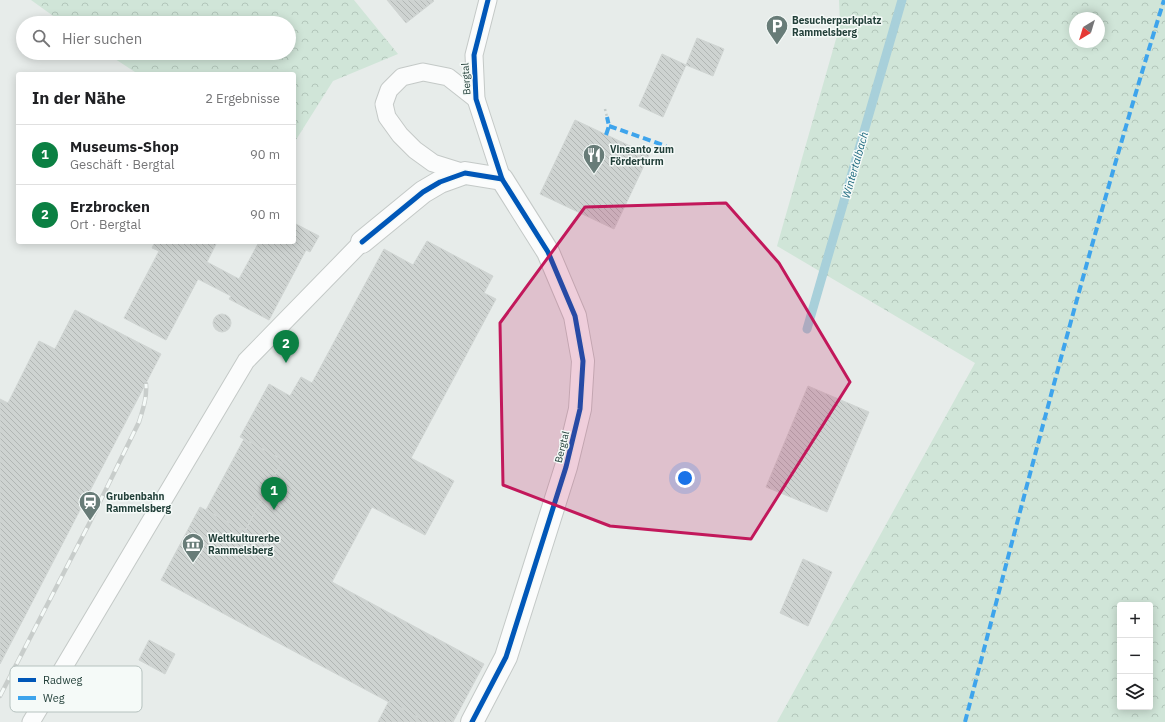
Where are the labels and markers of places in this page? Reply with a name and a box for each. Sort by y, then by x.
parking icon: Besucherparkplatz Rammelsberg [764,13,790,46]
place label: Besucherparkplatz Rammelsberg [792,14,881,39]
restaurant icon: Vinsanto zum Förderturm [581,142,607,175]
place label: Vinsanto zum Förderturm [610,143,674,168]
pin: 2 [273,330,299,363]
pin: 1 [261,477,287,510]
station icon: Grubenbahn Rammelsberg [77,489,103,522]
place label: Grubenbahn Rammelsberg [106,490,171,515]
museum icon: Weltkulturerbe Rammelsberg [180,531,206,564]
place label: Weltkulturerbe Rammelsberg [208,532,280,557]

